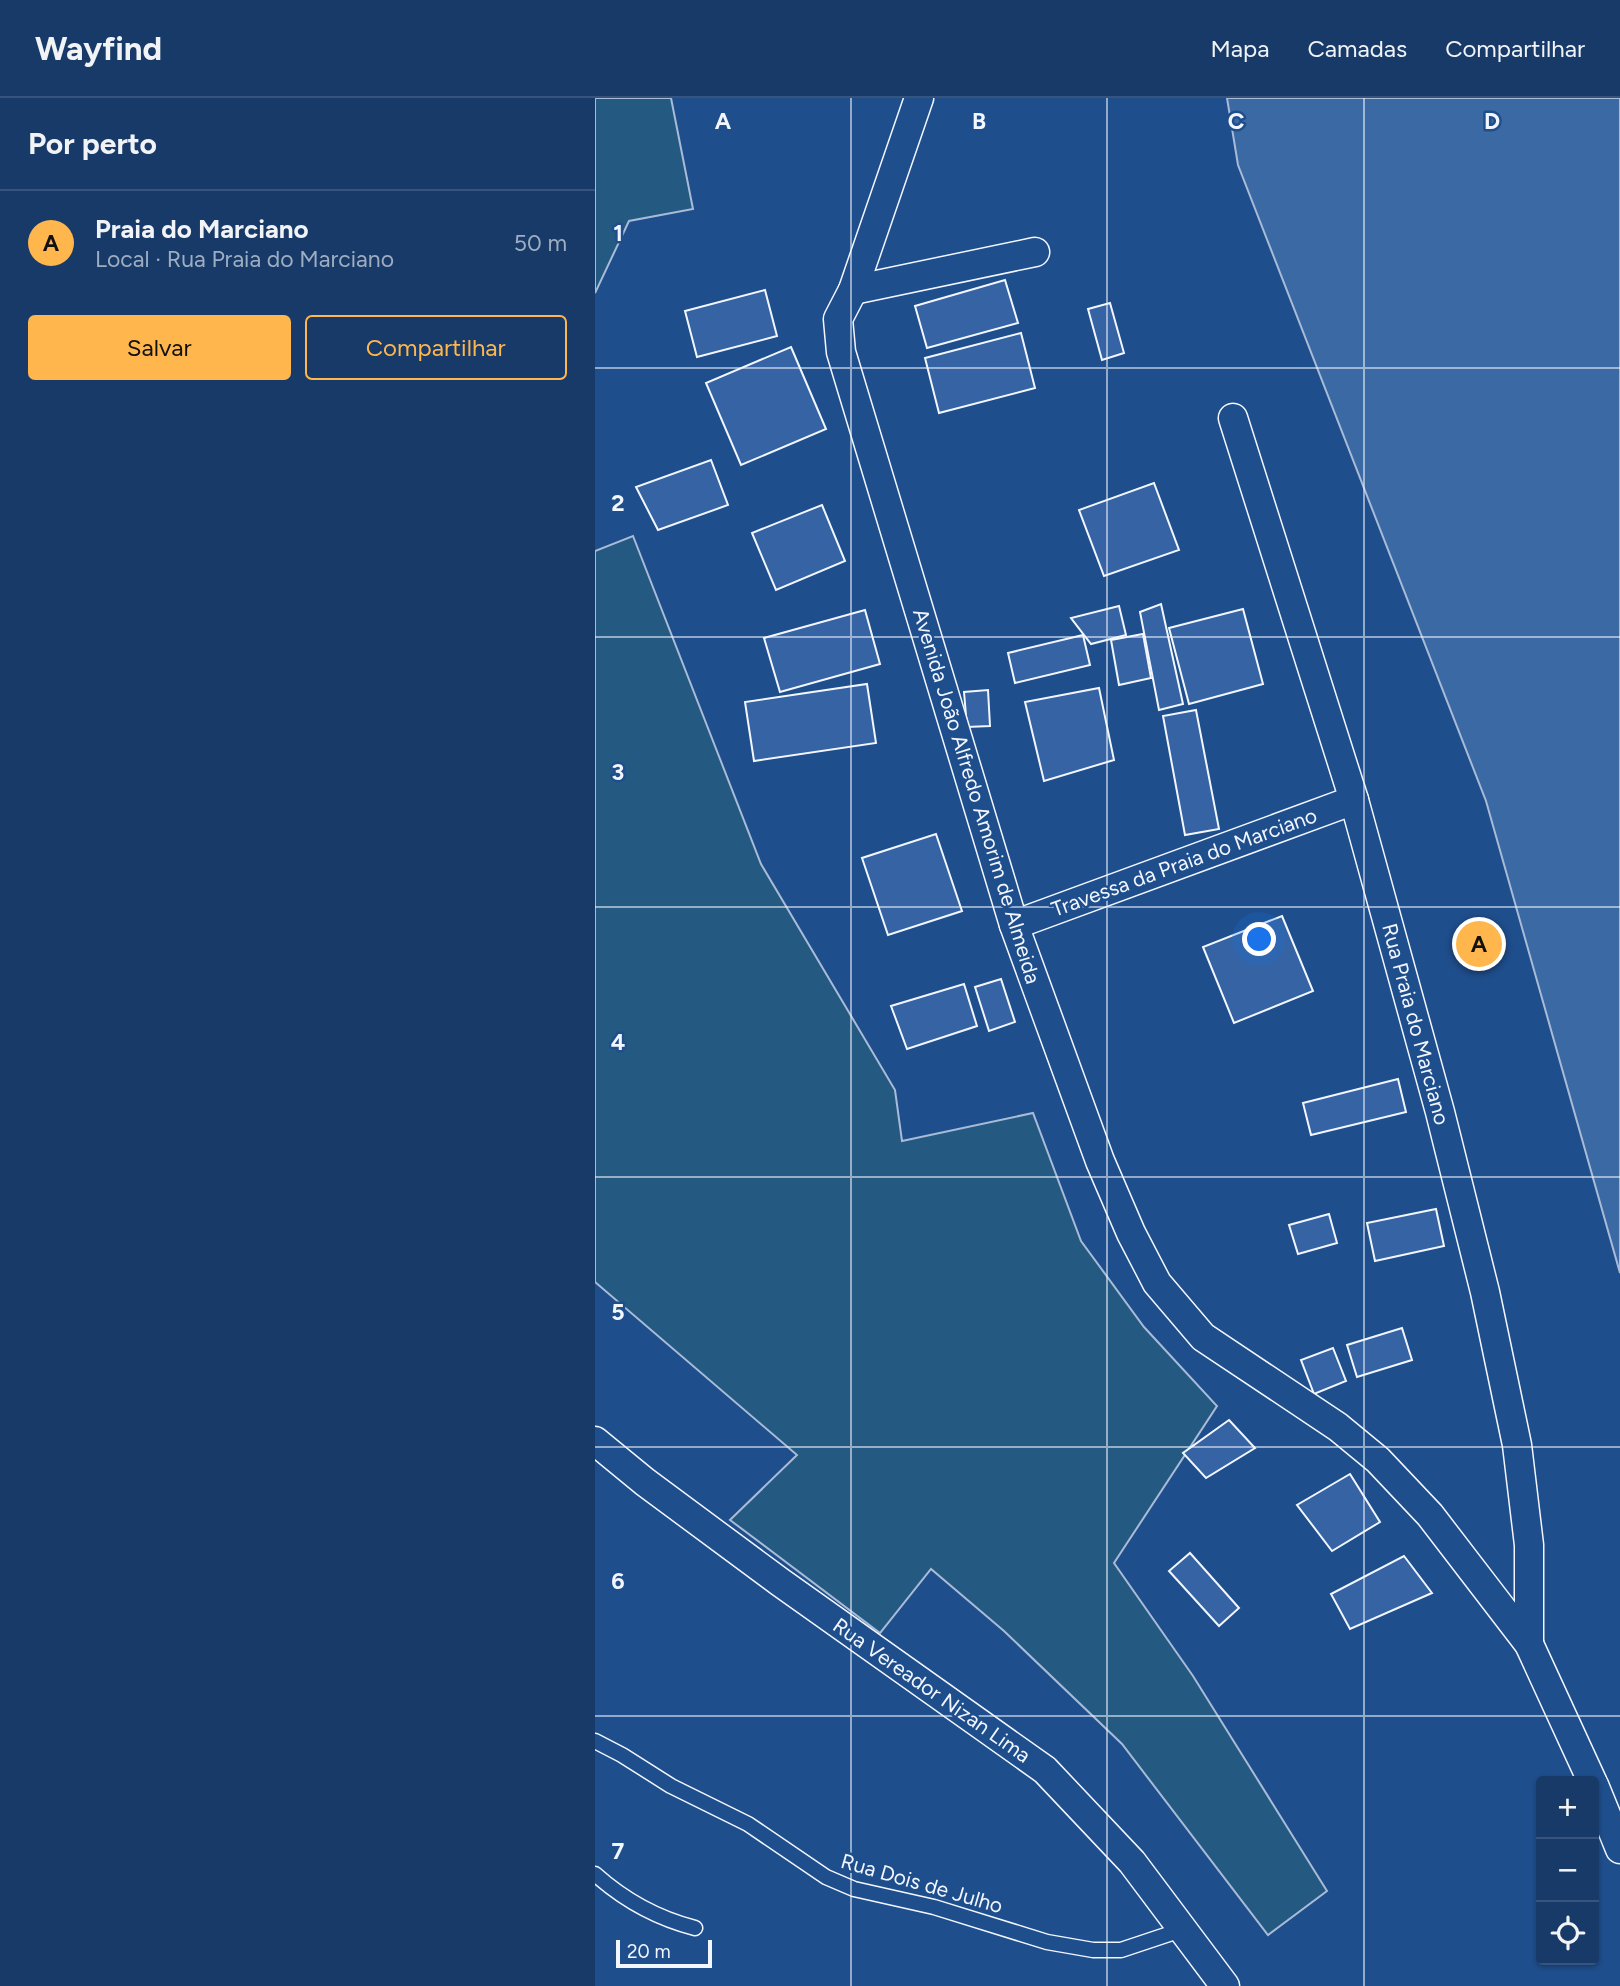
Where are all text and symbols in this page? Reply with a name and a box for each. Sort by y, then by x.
text: Wayfind [35,29,162,68]
text: Mapa [1210,34,1269,63]
text: Camadas [1307,34,1407,63]
text: Compartilhar [1445,34,1585,63]
text: A [715,107,732,135]
text: B [972,107,986,135]
text: C [1228,107,1245,135]
text: D [1484,107,1500,135]
text: Por perto [28,125,157,162]
text: Praia do Marciano [95,213,309,245]
text: 1 [613,219,623,247]
text: A [43,229,59,257]
text: 50 m [514,229,567,257]
text: Local · Rua Praia do Marciano [95,245,394,273]
button: Salvar [28,315,291,380]
button: Compartilhar [305,315,567,380]
text: 2 [611,489,625,517]
street label: Avenida João Alfredo Amorim de Almeida [908,605,1046,987]
text: 3 [612,758,624,786]
street label: Travessa da Praia do Marciano [1048,802,1320,922]
pin: A [1456,918,1502,970]
street label: Rua Praia do Marciano [1377,921,1455,1127]
your location [1242,922,1276,956]
text: 4 [611,1028,625,1056]
text: 5 [611,1298,625,1326]
text: 6 [611,1567,625,1595]
street label: Rua Vereador Nizan Lima [828,1612,1036,1768]
map controls [1536,1776,1599,1965]
button: + [1536,1776,1599,1839]
text: 7 [612,1837,625,1865]
button: − [1536,1839,1599,1902]
street label: Rua Dois de Julho [838,1848,1006,1918]
button: locate [1536,1902,1599,1965]
scale bar [616,1937,712,1969]
text: 20 m [627,1940,671,1963]

